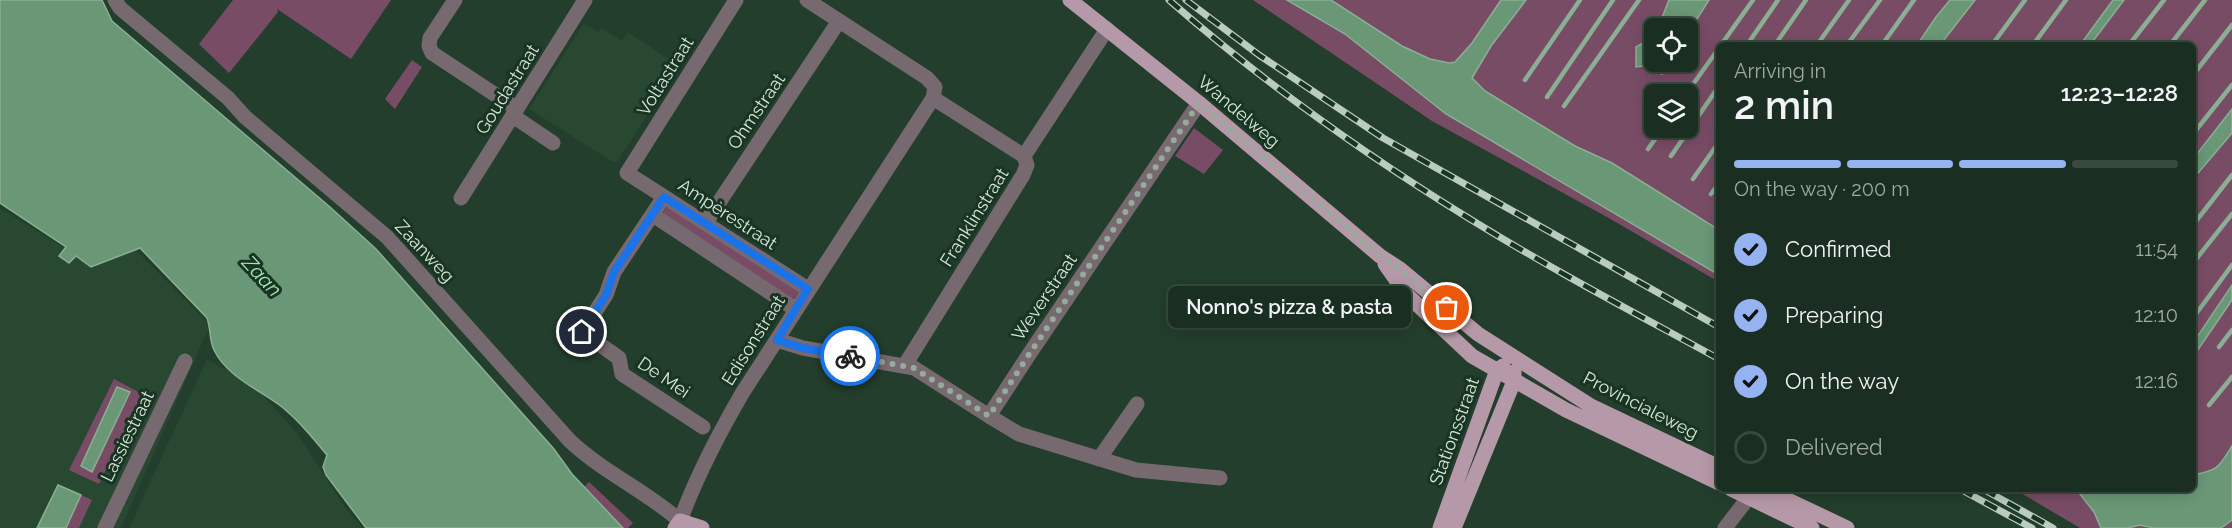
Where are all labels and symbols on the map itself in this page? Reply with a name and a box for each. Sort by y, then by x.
street label: Voltastraat [632,33,698,119]
street label: Goudastraat [471,40,543,138]
street label: Ohmstraat [723,69,789,153]
street label: Wandelweg [1194,71,1284,151]
street label: Franklinstraat [935,164,1013,270]
street label: Ampèrestraat [675,174,781,254]
street label: Zaanweg [391,216,459,286]
street label: Weverstraat [1007,249,1081,345]
water label: Zaan [237,250,287,301]
pin [1421,282,1472,333]
callout: Nonno's pizza & pasta [1168,287,1411,329]
street label: Edisonstraat [717,291,789,389]
pin [556,306,607,357]
courier [820,326,880,386]
street label: De Mei [634,352,694,402]
street label: Provincialeweg [1580,367,1702,443]
street label: Stationsstraat [1425,374,1483,488]
street label: Lassiestraat [96,387,158,485]

